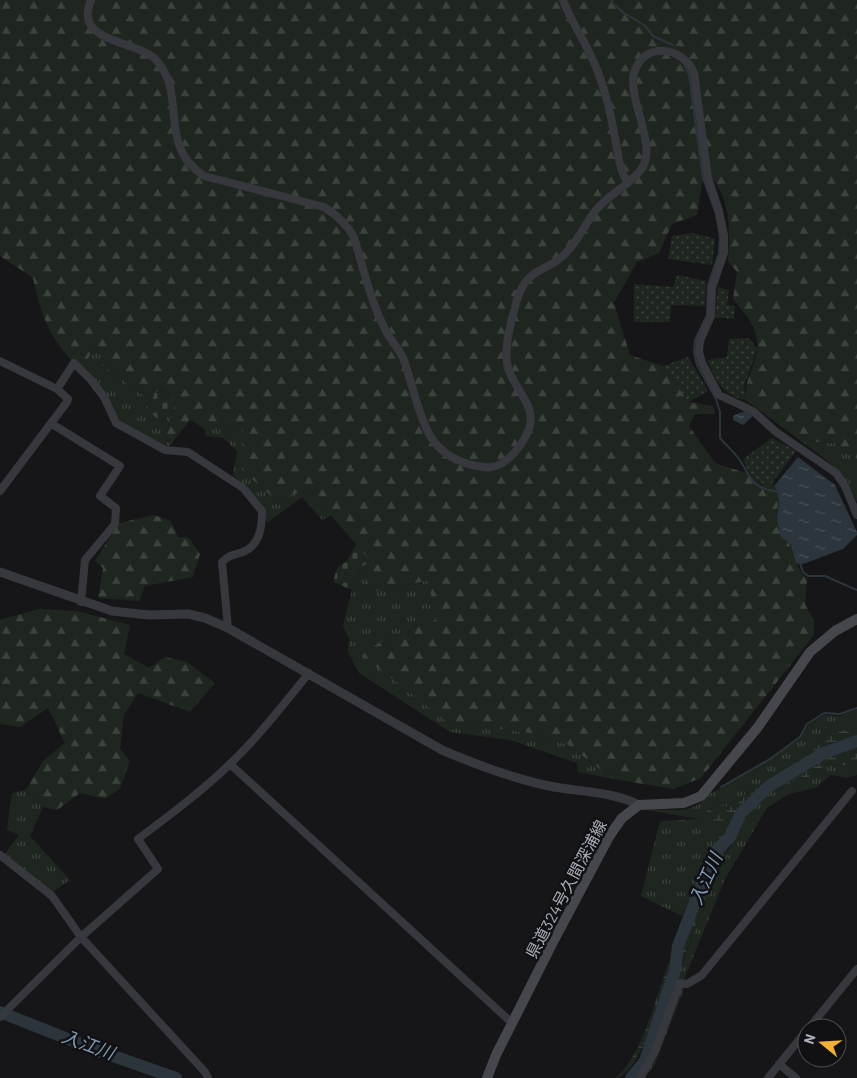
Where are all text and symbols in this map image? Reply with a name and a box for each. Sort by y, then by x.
street label: 県道324号久間深浦線 [521,816,610,961]
water label: 入江川 [684,848,727,908]
north arrow [797,1018,847,1068]
water label: 入江川 [59,1024,119,1064]
text: N [800,1032,819,1046]

